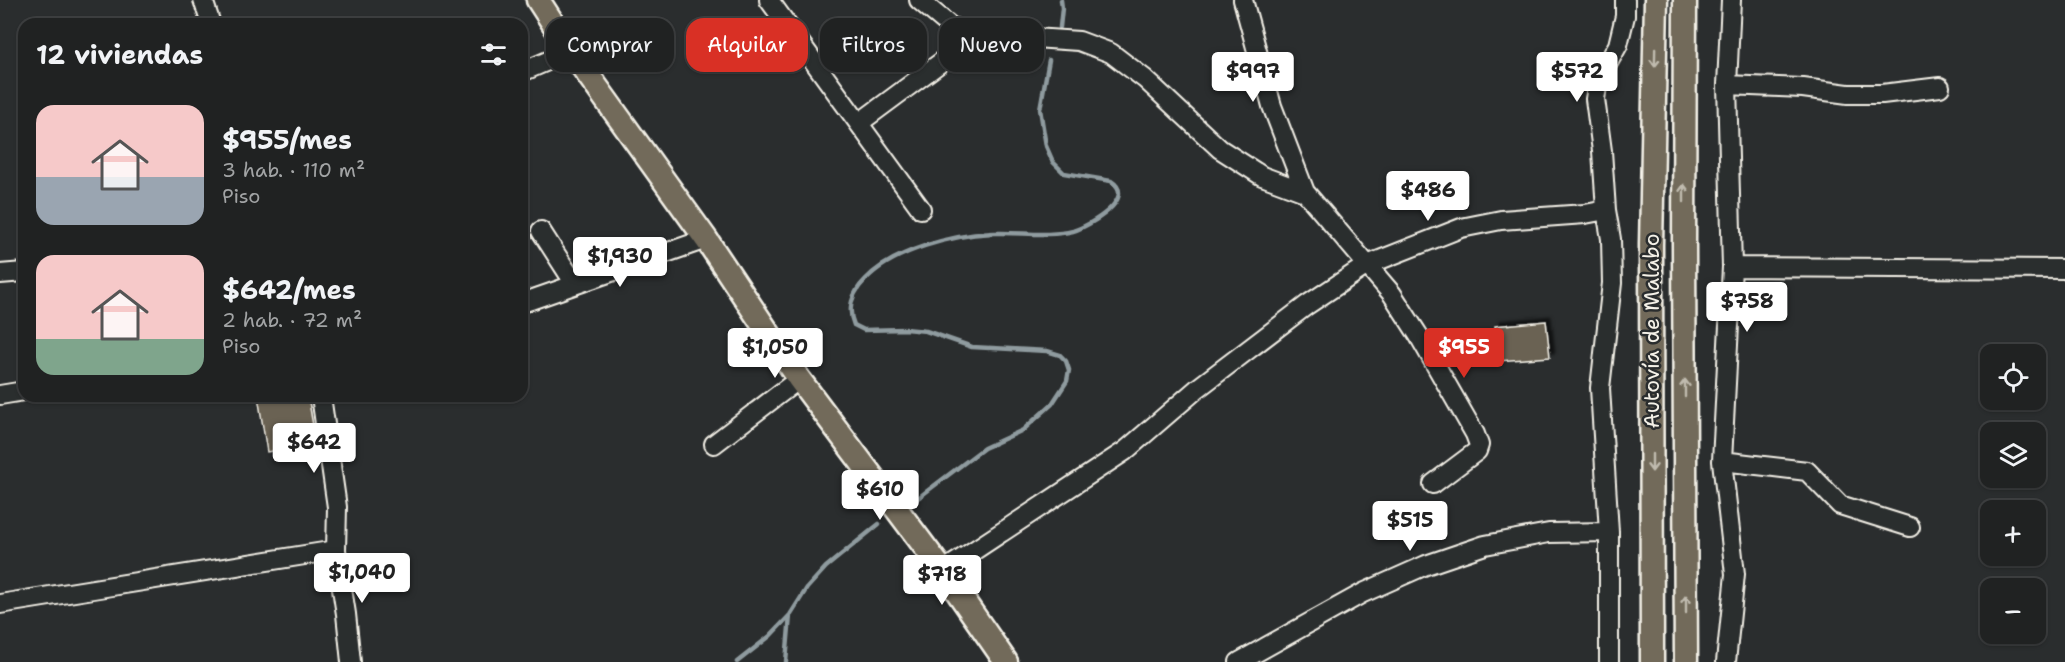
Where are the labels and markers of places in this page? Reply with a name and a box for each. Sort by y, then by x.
pin: $997 [1217,52,1289,103]
pin: $572 [1541,52,1613,103]
pin: $486 [1392,171,1464,222]
pin: $1,930 [571,237,669,288]
pin: $758 [1711,282,1783,333]
pin: $1,050 [726,328,824,379]
pin: $955 [1428,328,1500,379]
pin: $642 [278,423,350,474]
pin: $610 [844,470,916,521]
pin: $515 [1374,501,1446,552]
pin: $1,040 [313,553,411,604]
pin: $718 [906,555,978,606]

